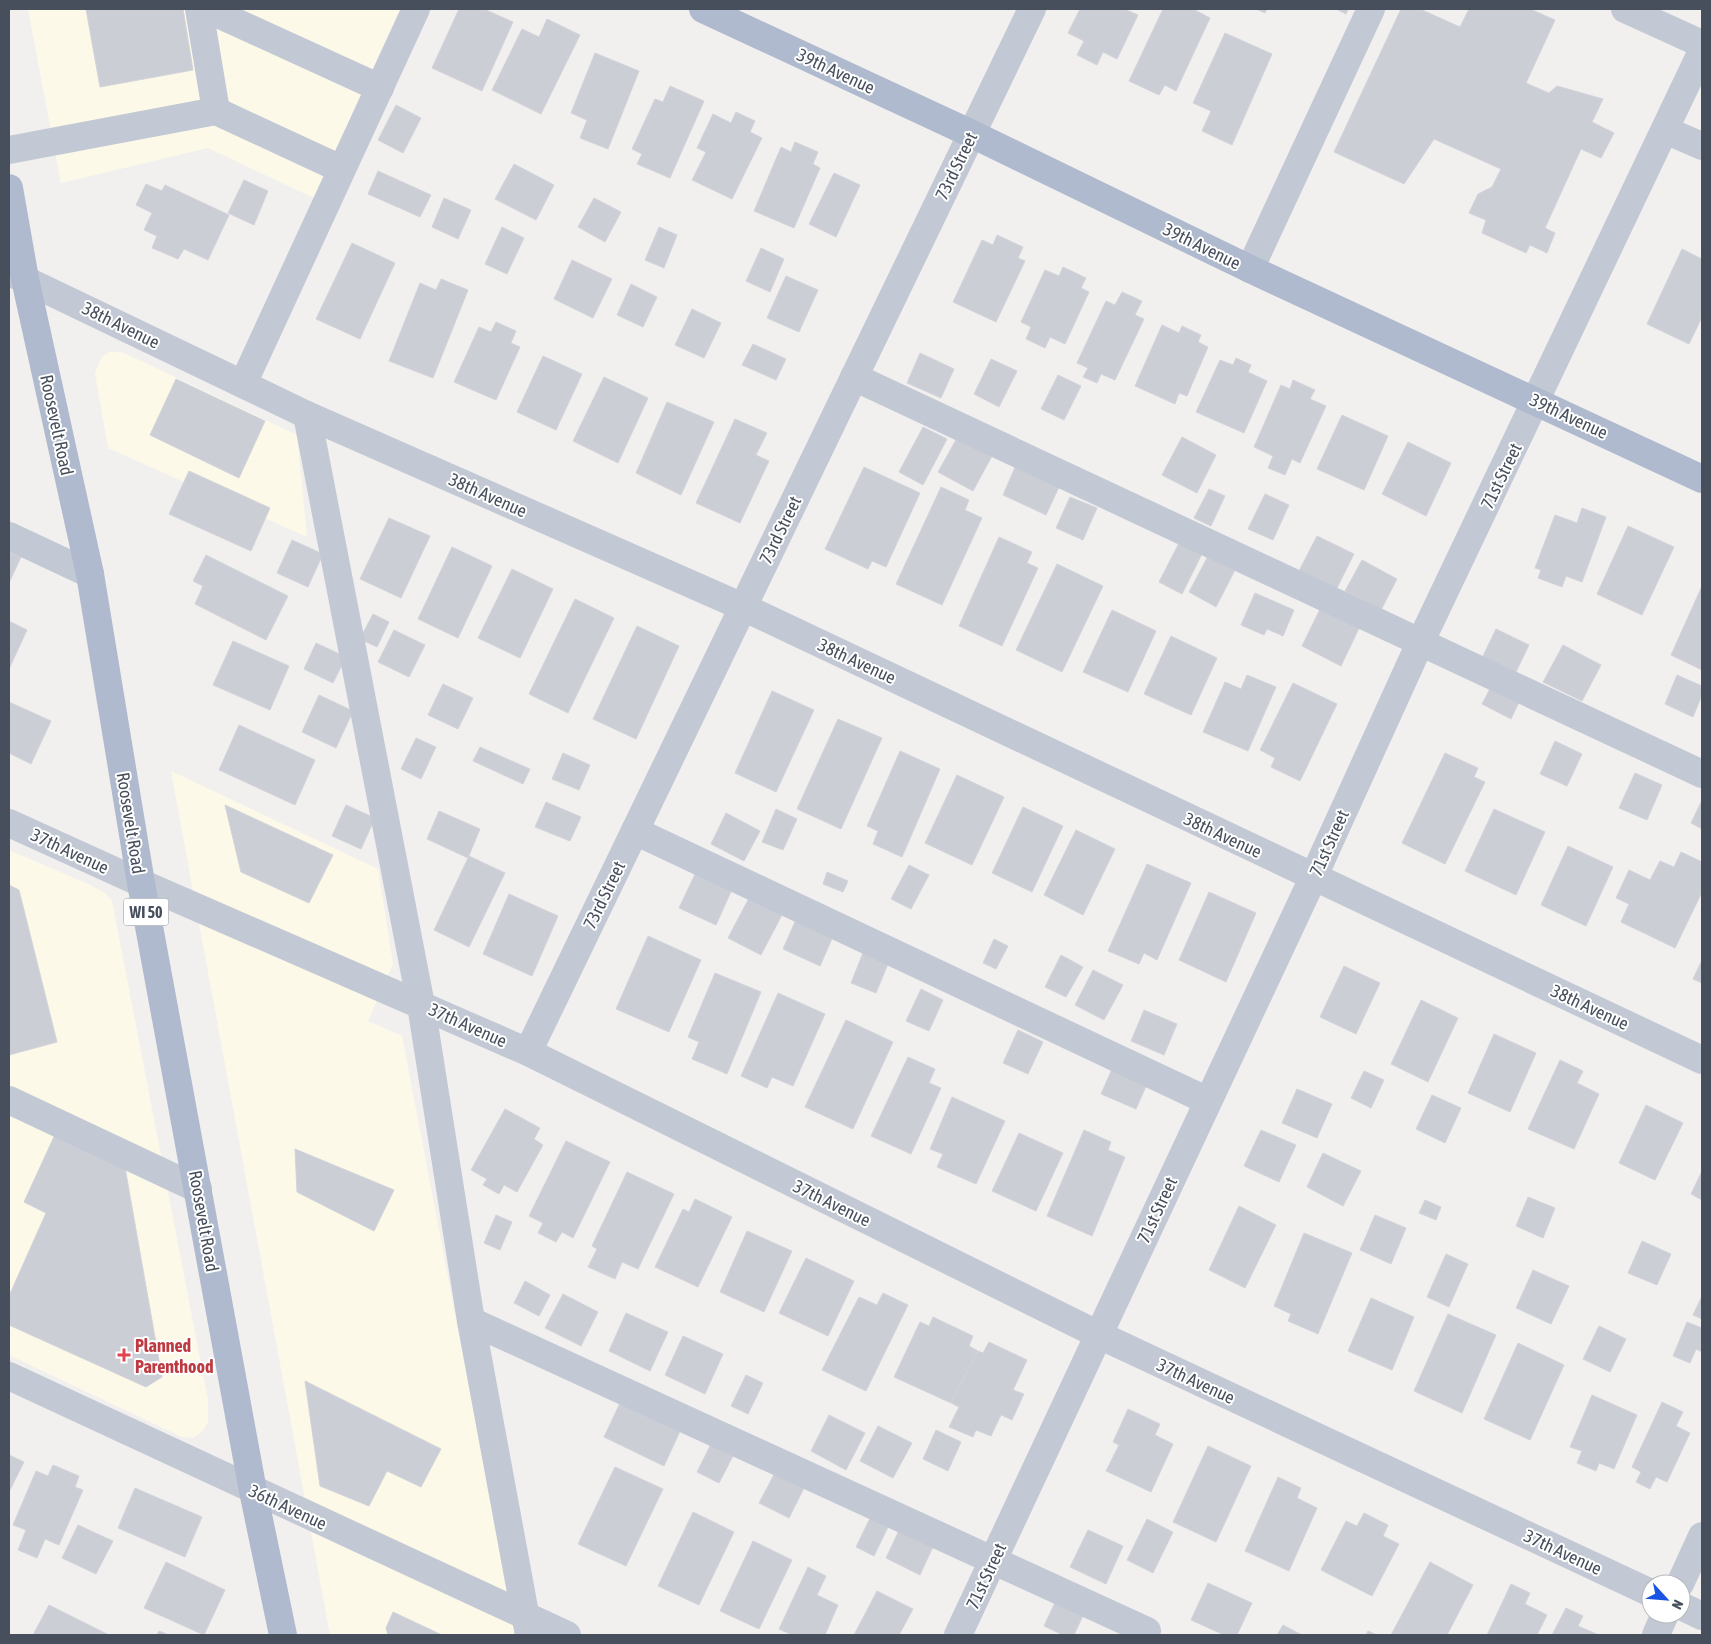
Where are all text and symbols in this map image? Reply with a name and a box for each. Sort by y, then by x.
street label: 39th Avenue [794,44,878,98]
street label: 73rd Street [931,129,981,203]
street label: 39th Avenue [1160,218,1244,274]
street label: 38th Avenue [79,297,163,353]
street label: Roosevelt Road [36,373,78,477]
street label: 39th Avenue [1527,389,1611,443]
street label: 71st Street [1476,440,1526,512]
street label: 38th Avenue [446,469,530,521]
street label: 73rd Street [755,493,805,567]
street label: 38th Avenue [815,634,899,688]
street label: Roosevelt Road [113,771,149,875]
street label: 71st Street [1305,807,1353,879]
street label: 38th Avenue [1181,808,1265,862]
street label: 37th Avenue [28,824,112,878]
street label: 73rd Street [579,858,629,932]
road number: WI 50 [124,899,168,926]
street label: 38th Avenue [1548,980,1632,1034]
street label: 37th Avenue [426,999,510,1051]
street label: Roosevelt Road [185,1169,223,1273]
street label: 71st Street [1133,1174,1181,1246]
street label: 37th Avenue [790,1175,874,1231]
place label: Planned Parenthood [135,1335,213,1377]
marker: Planned Parenthood [117,1348,131,1362]
street label: 37th Avenue [1154,1354,1238,1408]
street label: 36th Avenue [246,1480,330,1534]
street label: 37th Avenue [1521,1525,1605,1579]
street label: 71st Street [962,1540,1010,1612]
north arrow [1641,1574,1691,1624]
text: N [1669,1597,1687,1612]

